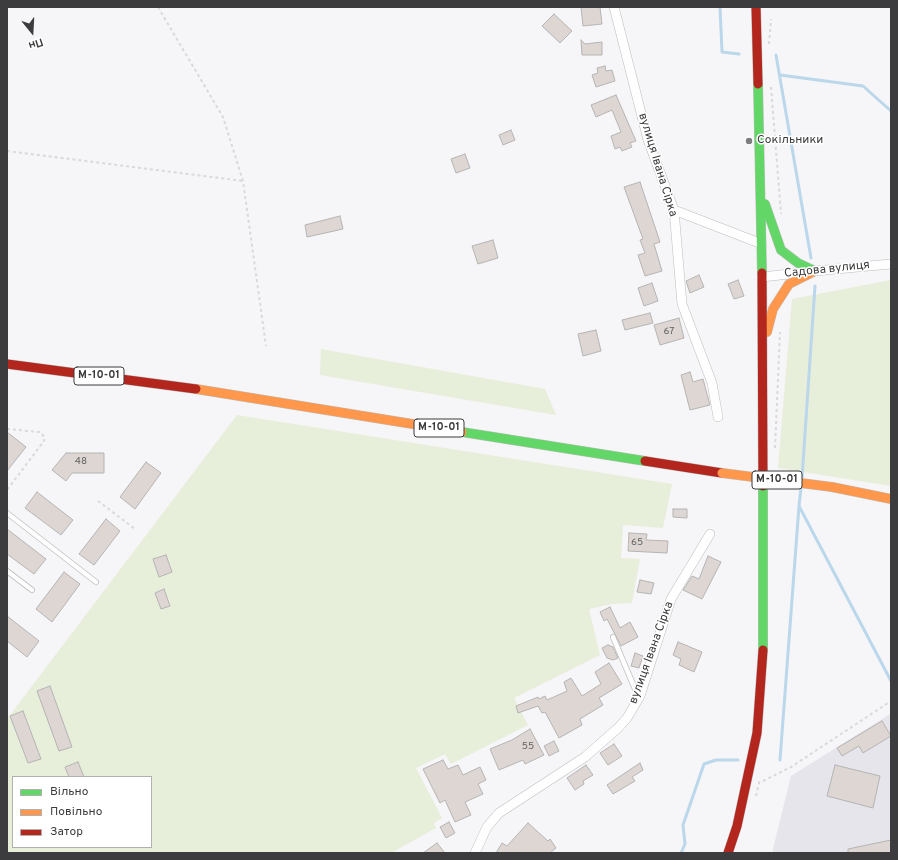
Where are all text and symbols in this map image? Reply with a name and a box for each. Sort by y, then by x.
north arrow [12,12,52,52]
text: Пн [26,34,45,52]
street label: вулиця Івана Сірка [634,111,680,219]
place label: Сокільники [757,134,823,148]
marker: Сокільники [744,136,754,146]
street label: Садова вулиця [783,258,871,282]
house number: 67 [664,326,674,338]
road number: М-10-01 [74,367,124,385]
road number: М-10-01 [414,419,464,437]
house number: 48 [75,456,87,468]
road number: М-10-01 [752,471,802,489]
house number: 65 [631,537,643,549]
street label: вулиця Івана Сірка [627,600,677,706]
house number: 55 [522,741,534,753]
legend [12,776,152,848]
text: Вільно [50,784,88,800]
text: Повільно [50,804,102,820]
text: Затор [50,824,83,840]

